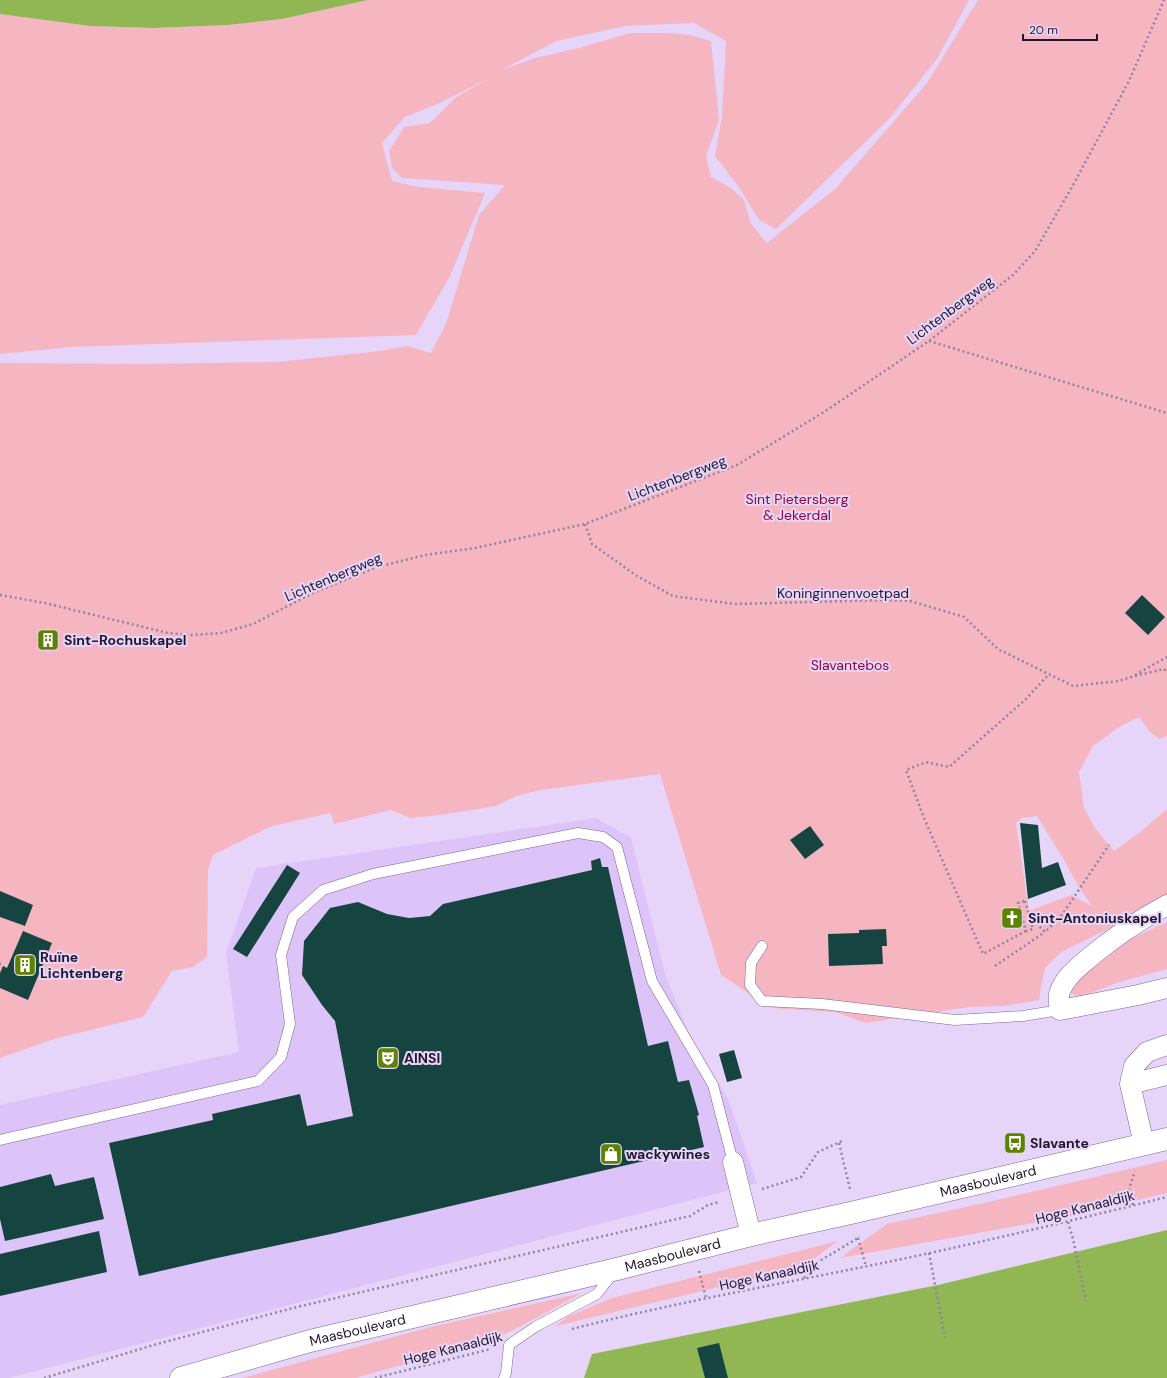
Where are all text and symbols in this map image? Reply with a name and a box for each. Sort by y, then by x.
scale bar [1023,16,1097,42]
text: 20 m [1029,22,1058,38]
street label: Lichtenbergweg [903,271,997,348]
street label: Lichtenbergweg [625,451,729,505]
park label: Sint Pietersberg & Jekerdal [746,490,849,524]
street label: Lichtenbergweg [282,548,384,606]
street label: Koninginnenvoetpad [777,584,909,602]
building icon: Sint-Rochuskapel [35,627,61,653]
place label: Sint-Rochuskapel [64,631,187,649]
park label: Slavantebos [811,656,889,674]
church icon: Sint-Antoniuskapel [999,905,1025,931]
place label: Sint-Antoniuskapel [1028,909,1162,927]
place label: Ruïne Lichtenberg [40,948,123,982]
building icon: Ruïne Lichtenberg [12,952,38,978]
theatre icon: AINSI [375,1045,401,1071]
place label: AINSI [404,1049,440,1067]
bus stop icon: Slavante [1002,1130,1028,1156]
place label: Slavante [1030,1134,1089,1152]
shop icon: wackywines [598,1141,624,1167]
place label: wackywines [626,1145,710,1163]
street label: Maasboulevard [938,1161,1038,1201]
street label: Hoge Kanaaldijk [1034,1186,1136,1228]
street label: Maasboulevard [623,1234,723,1276]
street label: Hoge Kanaaldijk [718,1256,820,1294]
street label: Maasboulevard [308,1310,407,1350]
street label: Hoge Kanaaldijk [402,1327,504,1369]

